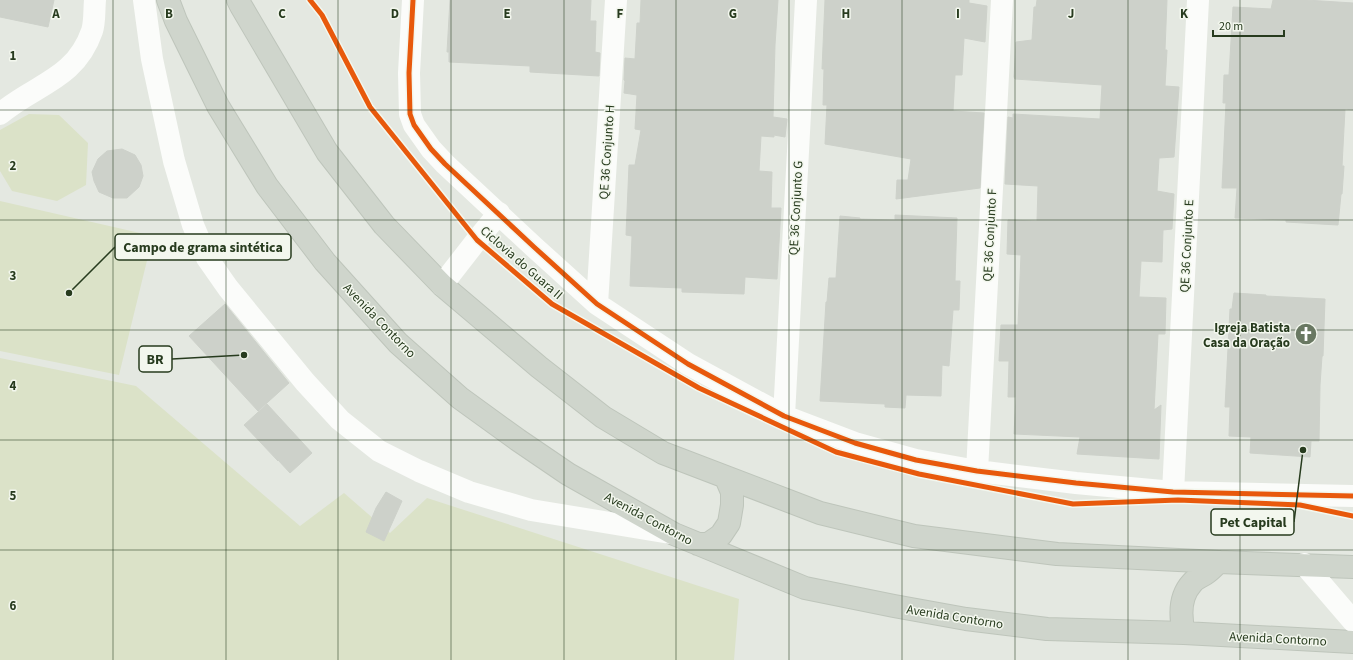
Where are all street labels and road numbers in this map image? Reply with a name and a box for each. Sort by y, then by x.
street label: QE 36 Conjunto H [595,104,619,200]
street label: QE 36 Conjunto G [785,160,807,256]
street label: QE 36 Conjunto F [979,188,1001,282]
street label: QE 36 Conjunto E [1176,199,1198,293]
street label: Ciclovia do Guara II [476,222,566,304]
street label: Avenida Contorno [339,279,420,362]
street label: Avenida Contorno [601,488,696,550]
street label: Avenida Contorno [905,600,1004,634]
street label: Avenida Contorno [1229,627,1327,651]

